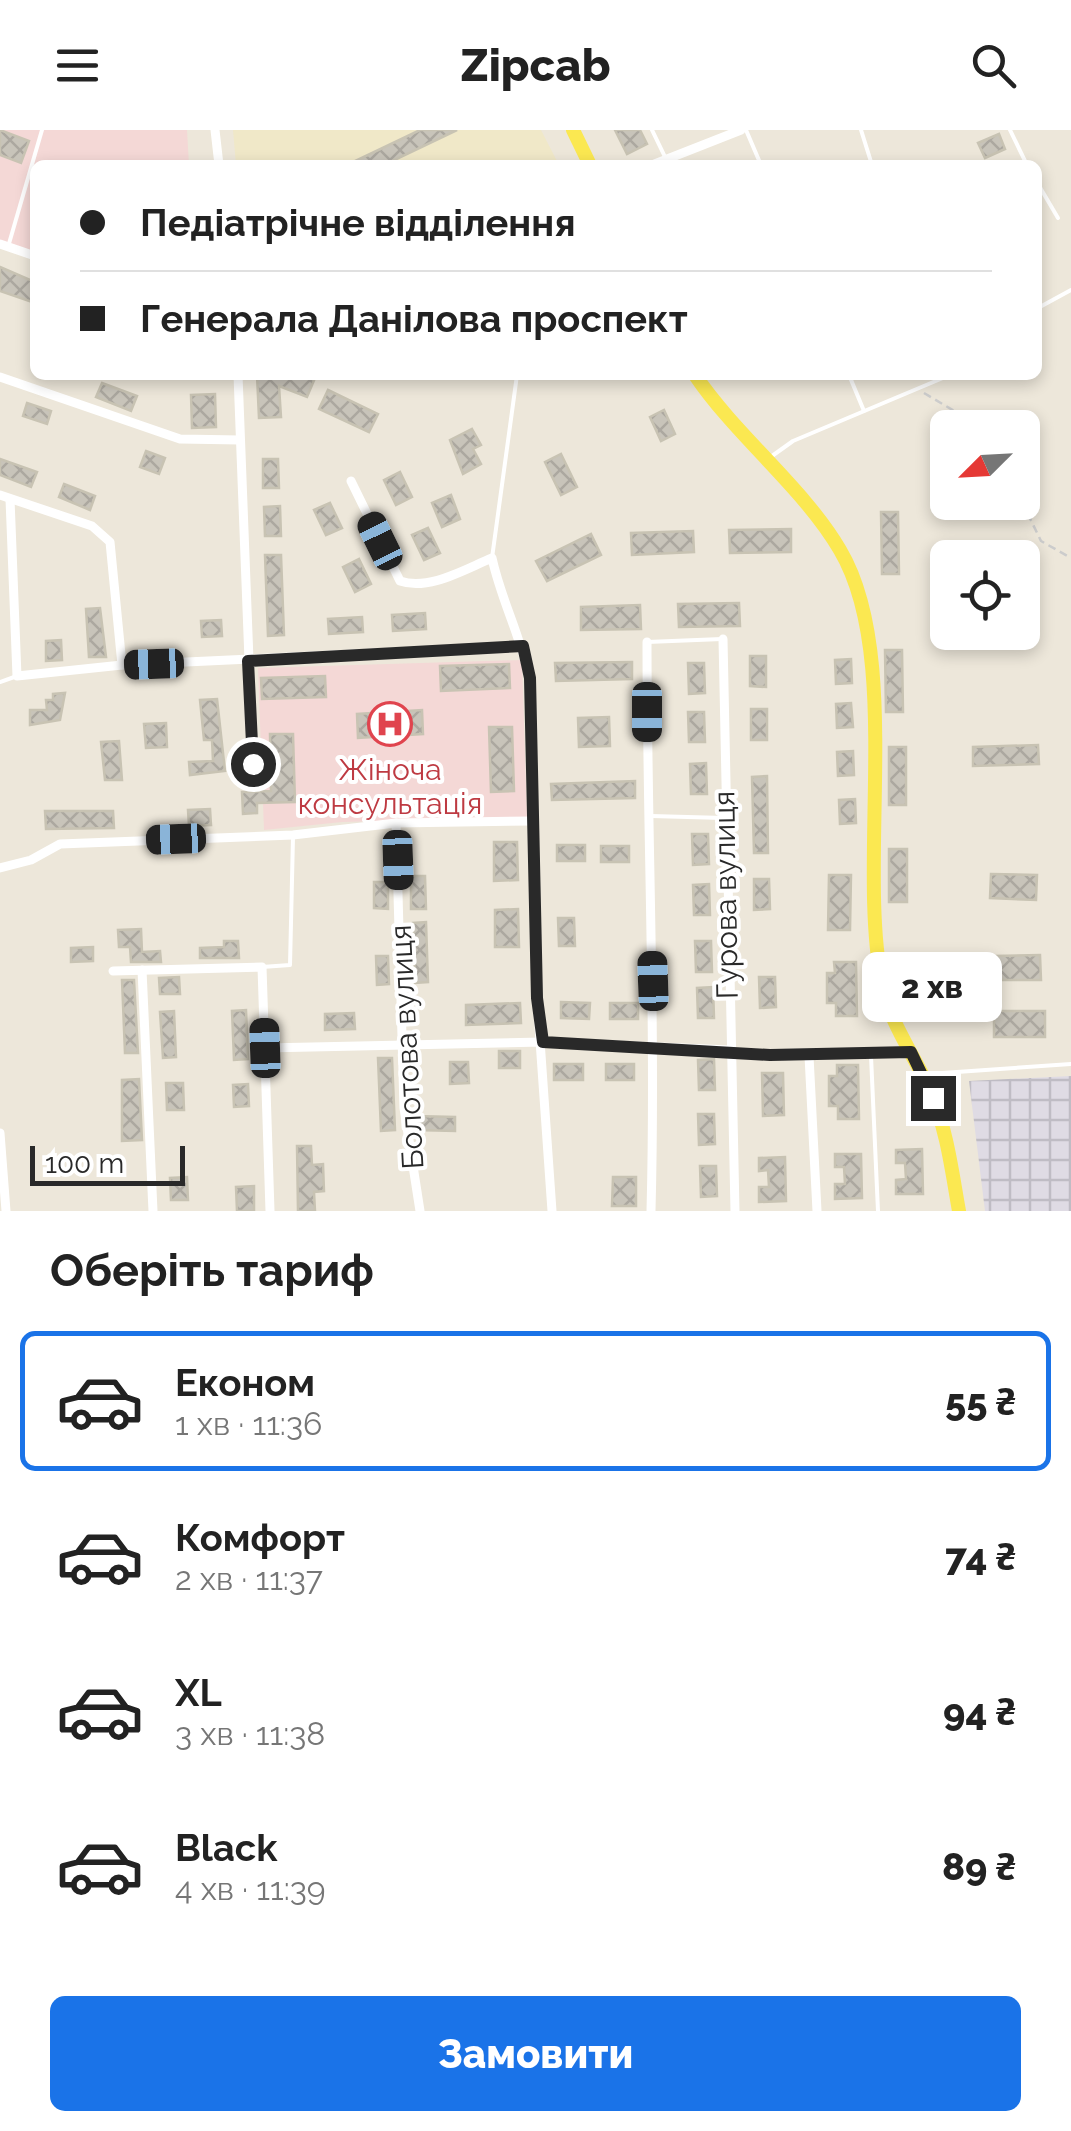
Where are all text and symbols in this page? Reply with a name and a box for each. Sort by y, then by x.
icon: menu [50,38,105,93]
icon: search [966,38,1021,93]
text: Zipcab [461,39,610,92]
text: Педіатрічне відділення [140,200,575,245]
text: Генерала Данілова проспект [140,296,688,341]
north arrow [930,410,1040,520]
map controls [930,410,1040,650]
car [353,507,407,575]
button: locate [930,540,1040,650]
car [123,648,185,680]
car [632,682,662,742]
hospital icon: Жіноча консультація [367,701,413,747]
route start [231,742,276,787]
place label: Жіноча консультація [298,752,482,821]
street label: Гурова вулиця [706,791,745,999]
car [145,823,207,855]
car [382,829,414,891]
street label: Болотова вулиця [383,924,430,1170]
car [637,950,669,1012]
callout: 2 хв [863,953,1003,1023]
text: 2 хв [901,968,963,1005]
car [249,1017,281,1079]
route end [911,1076,956,1121]
scale bar [30,1141,185,1186]
text: 100 m [45,1147,124,1180]
text: Оберіть тариф [50,1244,374,1297]
icon: car [55,1356,145,1446]
text: Економ [175,1360,315,1405]
text: 55 ₴ [945,1379,1016,1424]
text: 1 хв · 11:36 [175,1405,322,1442]
icon: car [55,1511,145,1601]
text: Комфорт [175,1515,345,1560]
text: 74 ₴ [945,1534,1016,1579]
text: 2 хв · 11:37 [175,1560,323,1597]
icon: car [55,1666,145,1756]
text: XL [175,1670,222,1715]
text: 94 ₴ [943,1689,1016,1734]
text: 3 хв · 11:38 [175,1715,325,1752]
icon: car [55,1821,145,1911]
text: Black [175,1825,277,1870]
text: 89 ₴ [942,1844,1016,1889]
text: 4 хв · 11:39 [175,1870,326,1907]
button: Замовити [50,1996,1021,2111]

